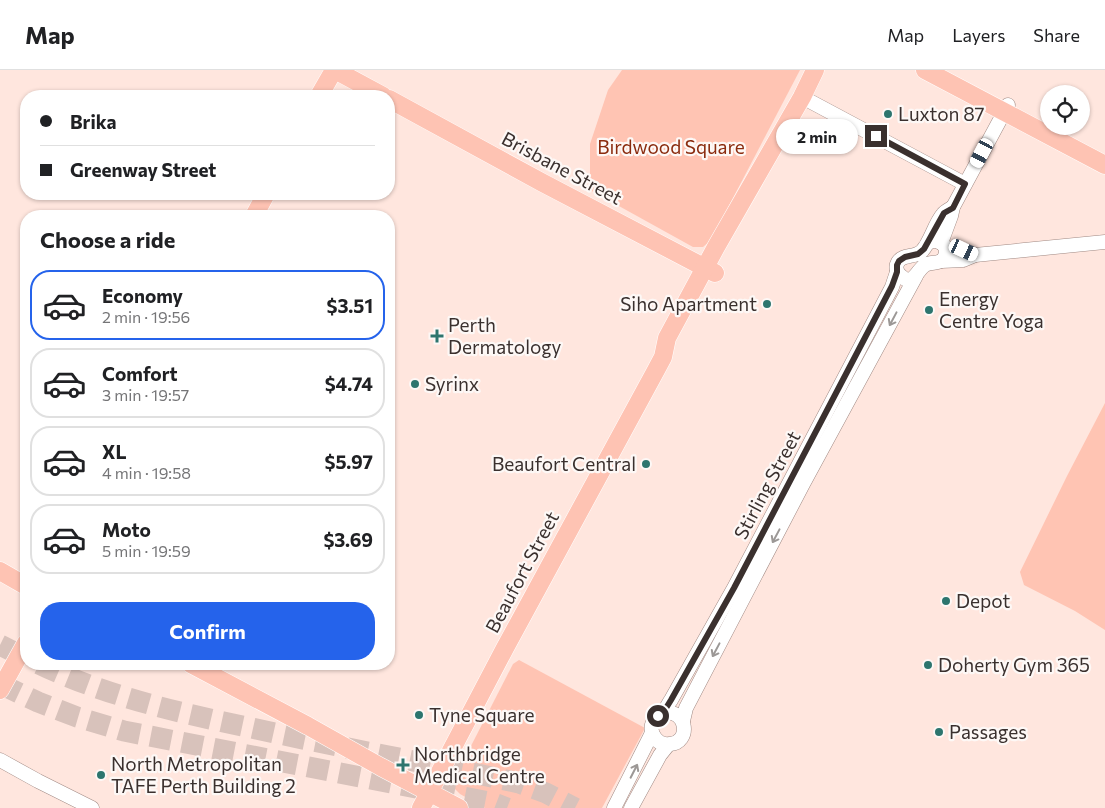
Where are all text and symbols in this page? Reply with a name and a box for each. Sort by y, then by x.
text: Map [25,20,75,49]
text: Map [887,24,924,46]
text: Layers [952,24,1005,46]
text: Share [1033,24,1080,46]
map controls [1040,85,1090,135]
button: locate [1040,85,1090,135]
place label: Luxton 87 [898,102,985,125]
marker: Luxton 87 [882,108,894,120]
text: Brika [70,110,117,133]
callout: 2 min [776,118,858,154]
route end [865,125,887,147]
street label: Brisbane Street [498,126,626,209]
text: 2 min [797,127,837,146]
park label: Birdwood Square [597,135,745,158]
car [968,136,995,170]
text: Greenway Street [70,158,216,181]
text: Choose a ride [40,226,175,253]
car [947,237,980,263]
icon: car [42,283,87,328]
text: Economy [102,284,183,307]
place label: Energy Centre Yoga [939,287,1044,332]
place label: Siho Apartment [620,292,757,315]
text: $3.51 [327,294,373,317]
marker: Siho Apartment [761,298,773,310]
marker: Energy Centre Yoga [923,304,935,316]
text: 2 min · 19:56 [102,307,190,326]
one-way arrow [888,311,897,326]
place label: Perth Dermatology [448,313,562,358]
marker: Perth Dermatology [430,329,444,343]
icon: car [42,361,87,406]
text: Comfort [102,362,178,385]
text: $4.74 [325,372,373,395]
place label: Syrinx [425,372,479,395]
marker: Syrinx [409,378,421,390]
text: 3 min · 19:57 [102,385,189,404]
street label: Stirling Street [728,426,805,543]
icon: car [42,439,87,484]
text: XL [102,440,127,463]
text: $5.97 [325,450,373,473]
place label: Beaufort Central [492,452,636,475]
marker: Beaufort Central [640,458,652,470]
text: 4 min · 19:58 [102,463,191,482]
street label: Beaufort Street [480,507,563,636]
icon: car [42,517,87,562]
text: Moto [102,518,151,541]
text: $3.69 [323,528,373,551]
one-way arrow [771,529,781,544]
text: 5 min · 19:59 [102,541,191,560]
place label: Depot [956,589,1010,612]
marker: Depot [940,595,952,607]
button: Confirm [40,602,375,660]
one-way arrow [711,642,720,657]
place label: Doherty Gym 365 [938,653,1090,676]
marker: Doherty Gym 365 [922,659,934,671]
place label: Tyne Square [429,703,534,726]
route start [647,705,669,727]
marker: Tyne Square [413,709,425,721]
place label: Passages [949,720,1027,743]
marker: Passages [933,726,945,738]
place label: Northbridge Medical Centre [414,742,545,787]
place label: North Metropolitan TAFE Perth Building 2 [111,752,296,797]
marker: Northbridge Medical Centre [396,758,410,772]
one-way arrow [630,764,639,779]
marker: North Metropolitan TAFE Perth Building 2 [95,769,107,781]

